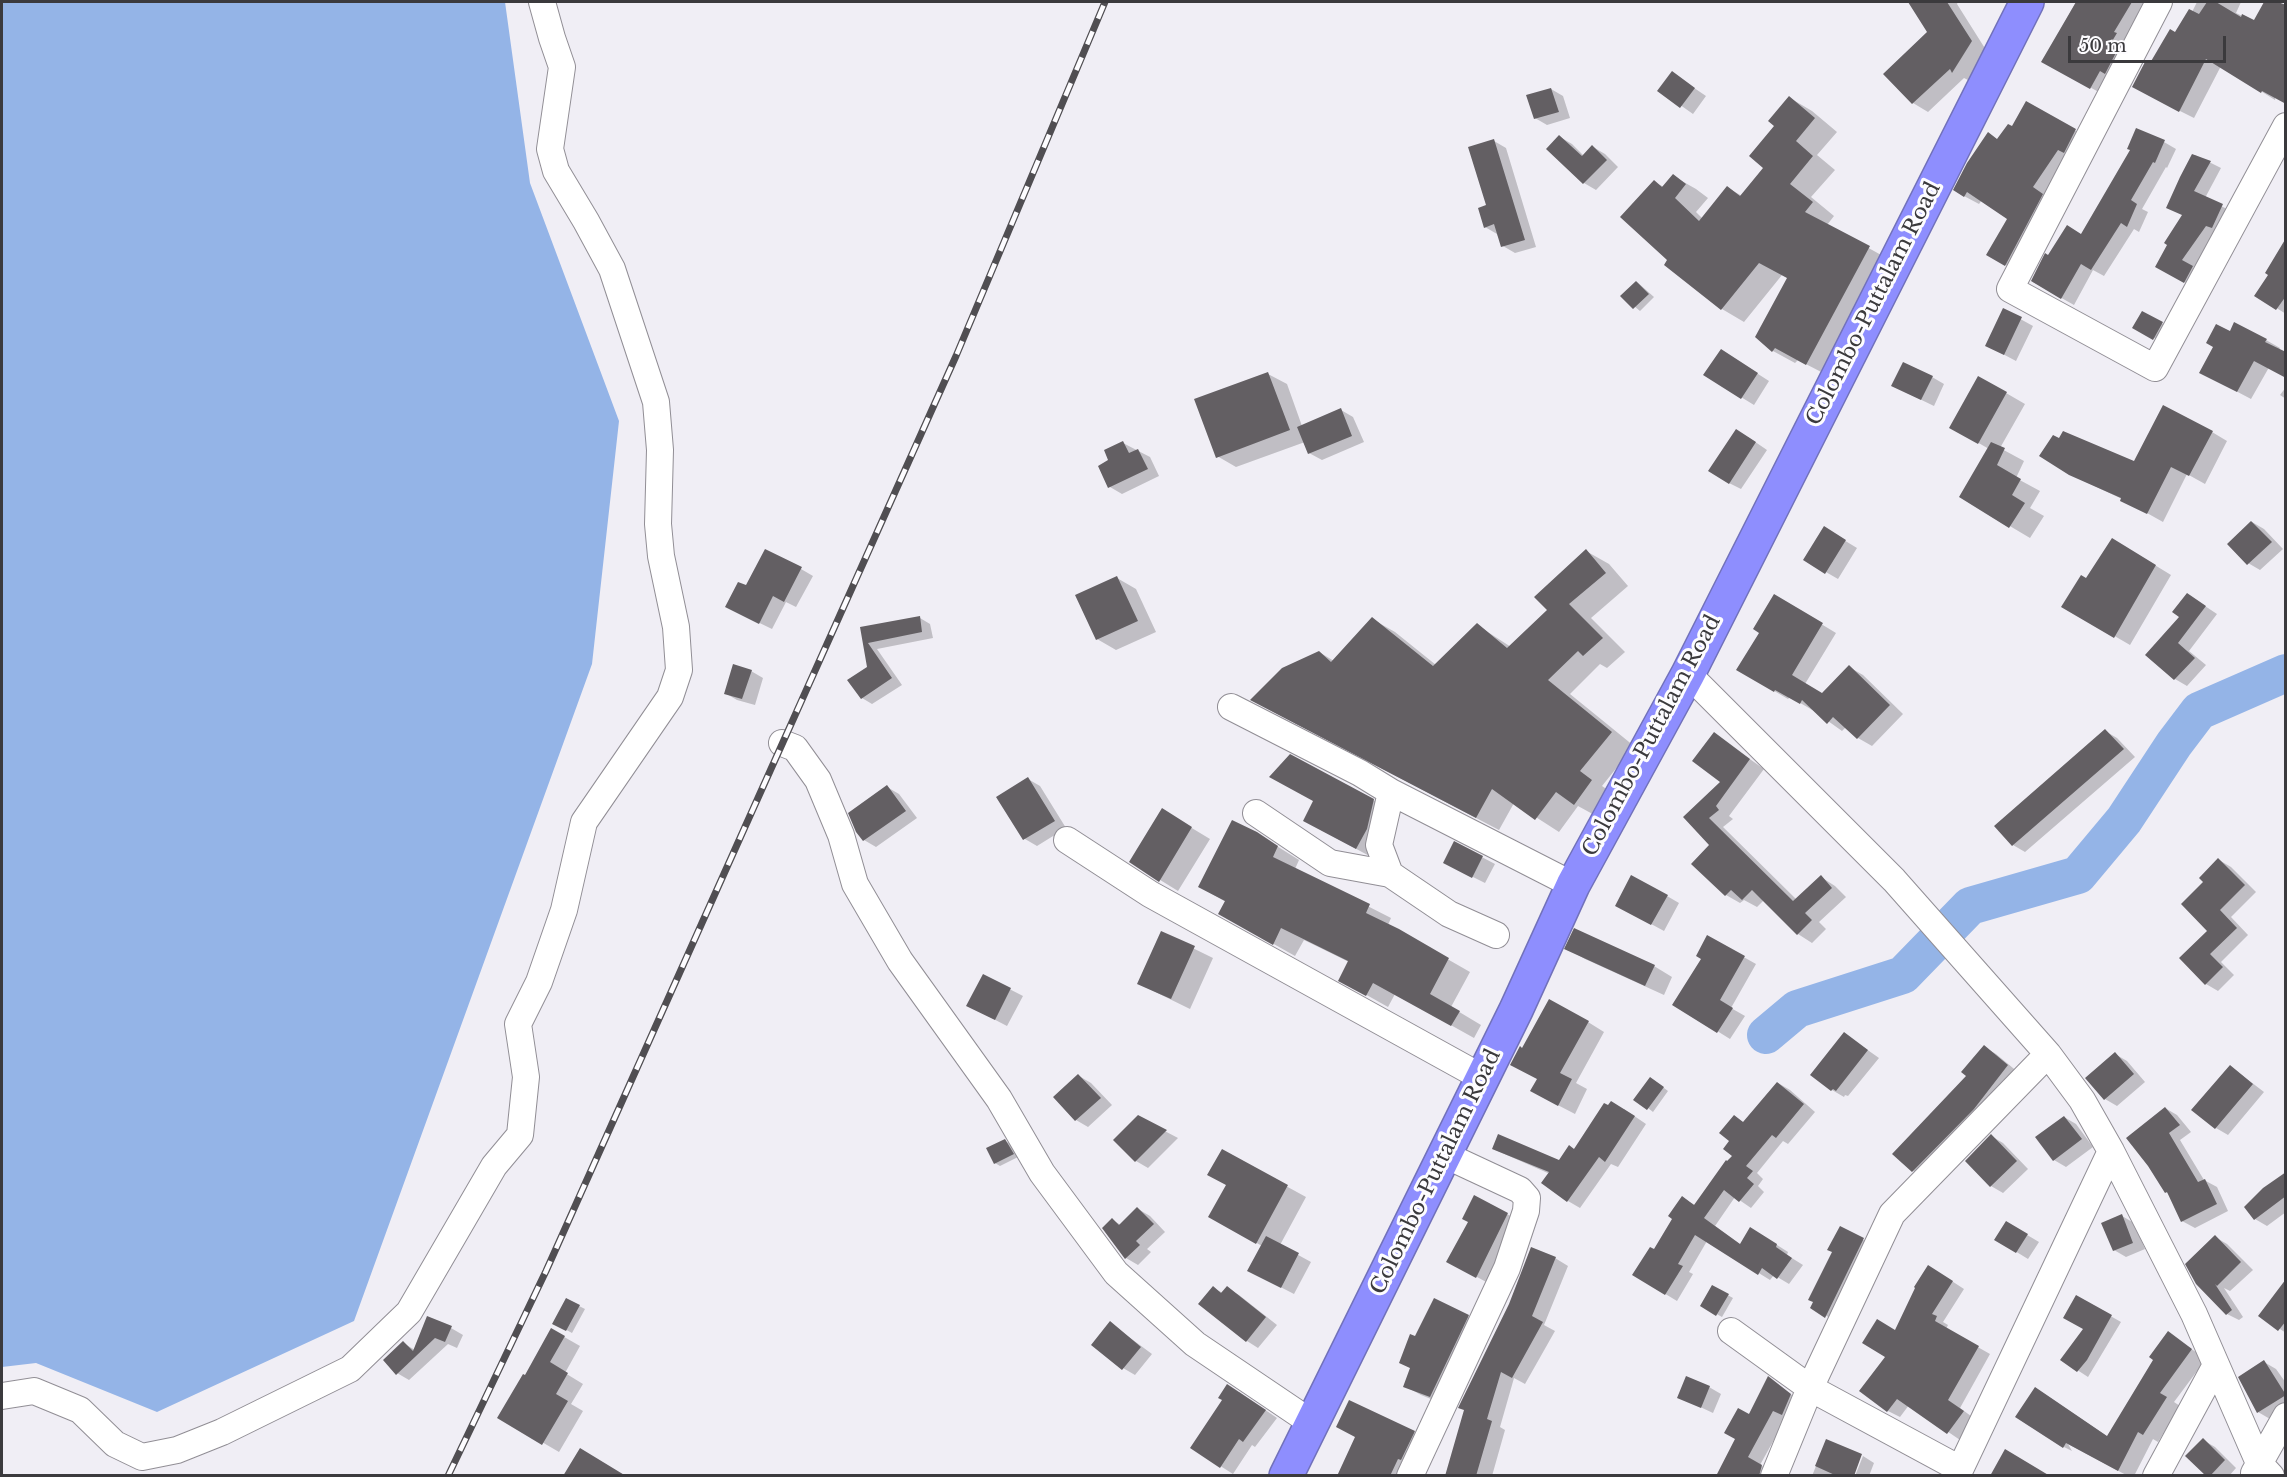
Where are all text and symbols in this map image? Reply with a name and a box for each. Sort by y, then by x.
scale bar [2071,24,2228,62]
text: 50 m [2079,35,2127,57]
street label: Colombo-Puttalam Road [1802,178,1946,430]
street label: Colombo-Puttalam Road [1578,611,1726,861]
street label: Colombo-Puttalam Road [1366,1045,1506,1299]

